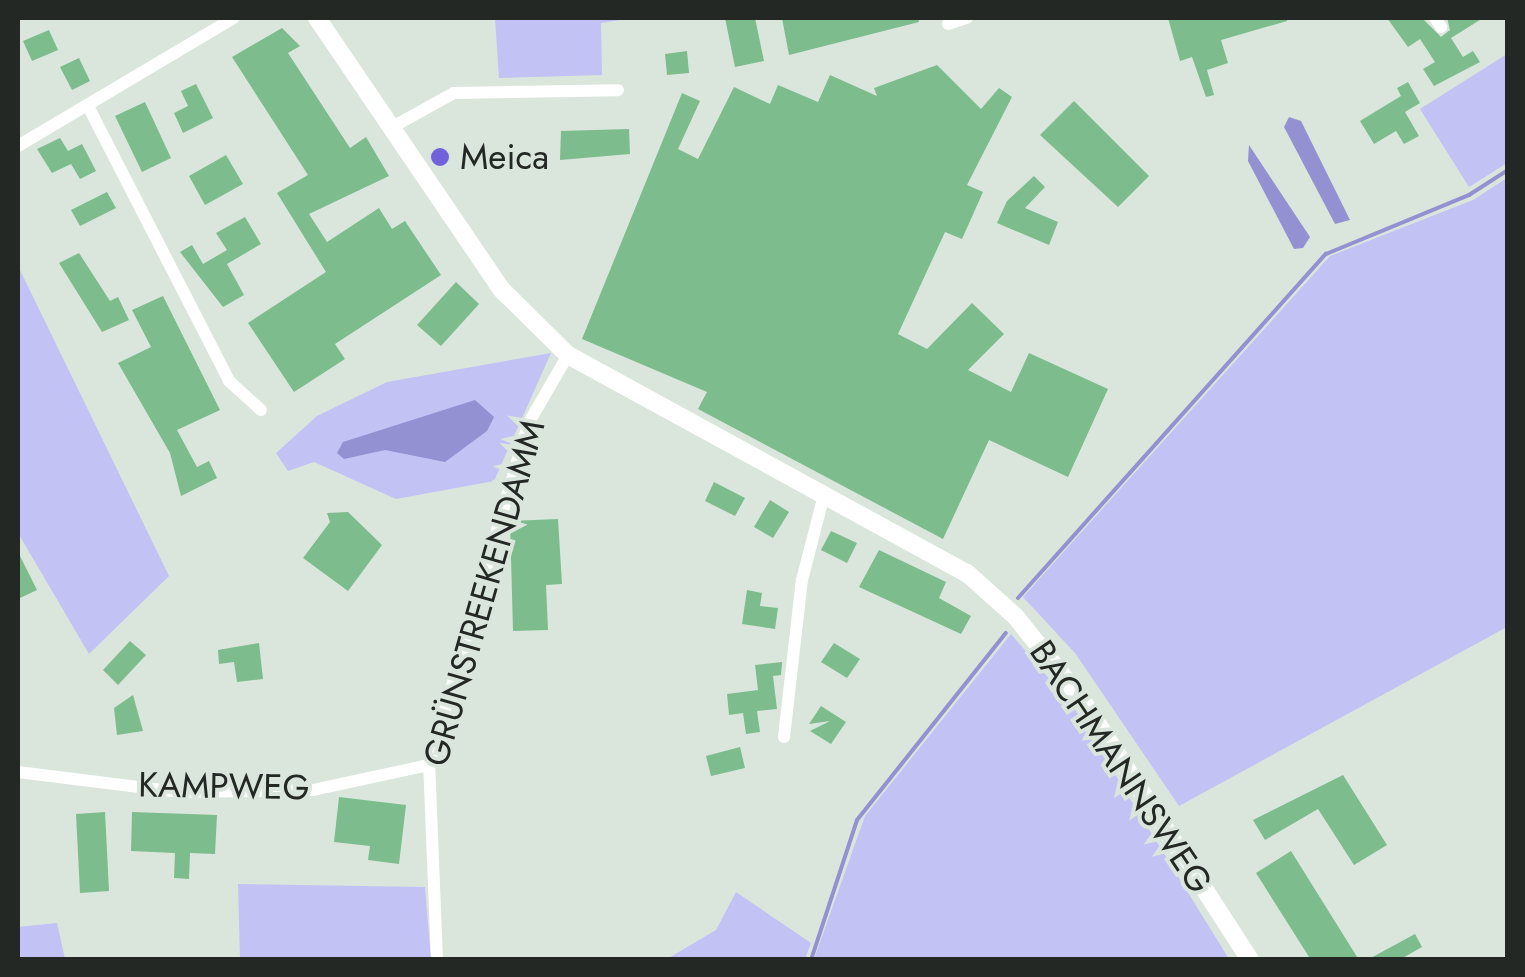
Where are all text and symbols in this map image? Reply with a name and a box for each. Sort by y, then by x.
place label: Meica [460,136,549,178]
marker: Meica [429,146,451,168]
street label: GRÜNSTREEKENDAMM [414,415,554,771]
street label: BACHMANNSWEG [1021,633,1221,901]
street label: KAMPWEG [138,764,310,808]

